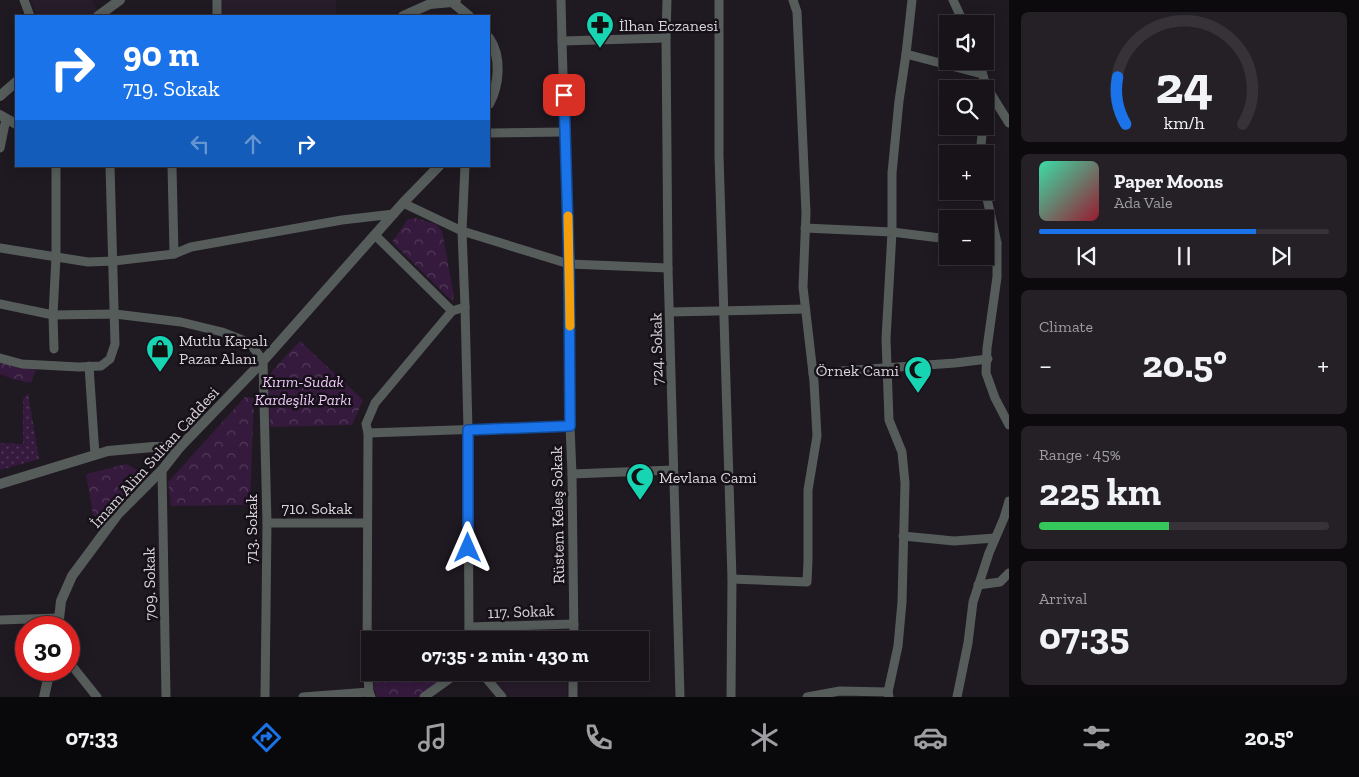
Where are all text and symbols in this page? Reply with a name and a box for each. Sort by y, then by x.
pharmacy icon: İlhan Eczanesi [585,10,615,49]
map controls [939,15,994,265]
button: sound [939,15,994,70]
place label: İlhan Eczanesi [619,16,719,35]
text: 90 m [123,33,199,75]
icon: right [40,35,105,100]
text: 24 [1155,54,1213,116]
pin [543,74,585,116]
text: 719. Sokak [123,75,220,102]
button: search [939,80,994,135]
icon: arrive [550,81,578,109]
text: km/h [1164,112,1204,134]
icon: left [186,130,214,158]
icon: ahead [239,130,267,158]
icon: right [292,130,320,158]
button: + [939,145,994,200]
text: Paper Moons [1114,170,1223,193]
text: Ada Vale [1114,193,1173,212]
button: − [939,210,994,265]
icon: previous [1073,242,1101,270]
icon: pause [1170,242,1198,270]
icon: next [1267,242,1295,270]
street label: 724. Sokak [646,312,667,385]
text: Climate [1039,317,1093,336]
place label: Mutlu Kapalı Pazar Alanı [179,331,268,368]
shop icon: Mutlu Kapalı Pazar Alanı [145,334,175,373]
text: 20.5° [1142,341,1227,387]
text: − [1039,349,1052,382]
text: + [1317,349,1329,382]
mosque icon: Örnek Cami [903,355,933,394]
place label: Örnek Cami [816,361,900,380]
park label: Kırım-Sudak Kardeşlik Parkı [255,372,351,409]
street label: İmam Alim Sultan Caddesi [86,383,223,532]
street label: Rüstem Keleş Sokak [547,445,568,584]
text: Range · 45% [1039,445,1121,464]
mosque icon: Mevlana Cami [625,462,655,501]
place label: Mevlana Cami [659,468,757,487]
text: 225 km [1039,469,1161,515]
street label: 713. Sokak [242,494,261,564]
street label: 710. Sokak [282,499,353,518]
position arrow [441,521,493,573]
street label: 709. Sokak [139,546,160,621]
text: Arrival [1039,589,1087,608]
street label: 117. Sokak [487,601,555,622]
text: 07:35 [1039,613,1129,659]
speed limit sign: 30 [15,616,80,681]
text: 07:35 · 2 min · 430 m [421,644,589,667]
icon: directions [249,720,284,755]
icon: music [415,720,450,755]
icon: phone [581,720,616,755]
icon: climate [747,720,782,755]
icon: car [913,720,948,755]
icon: filters [1079,720,1114,755]
text: 07:33 [65,724,118,751]
text: 20.5° [1245,724,1294,751]

